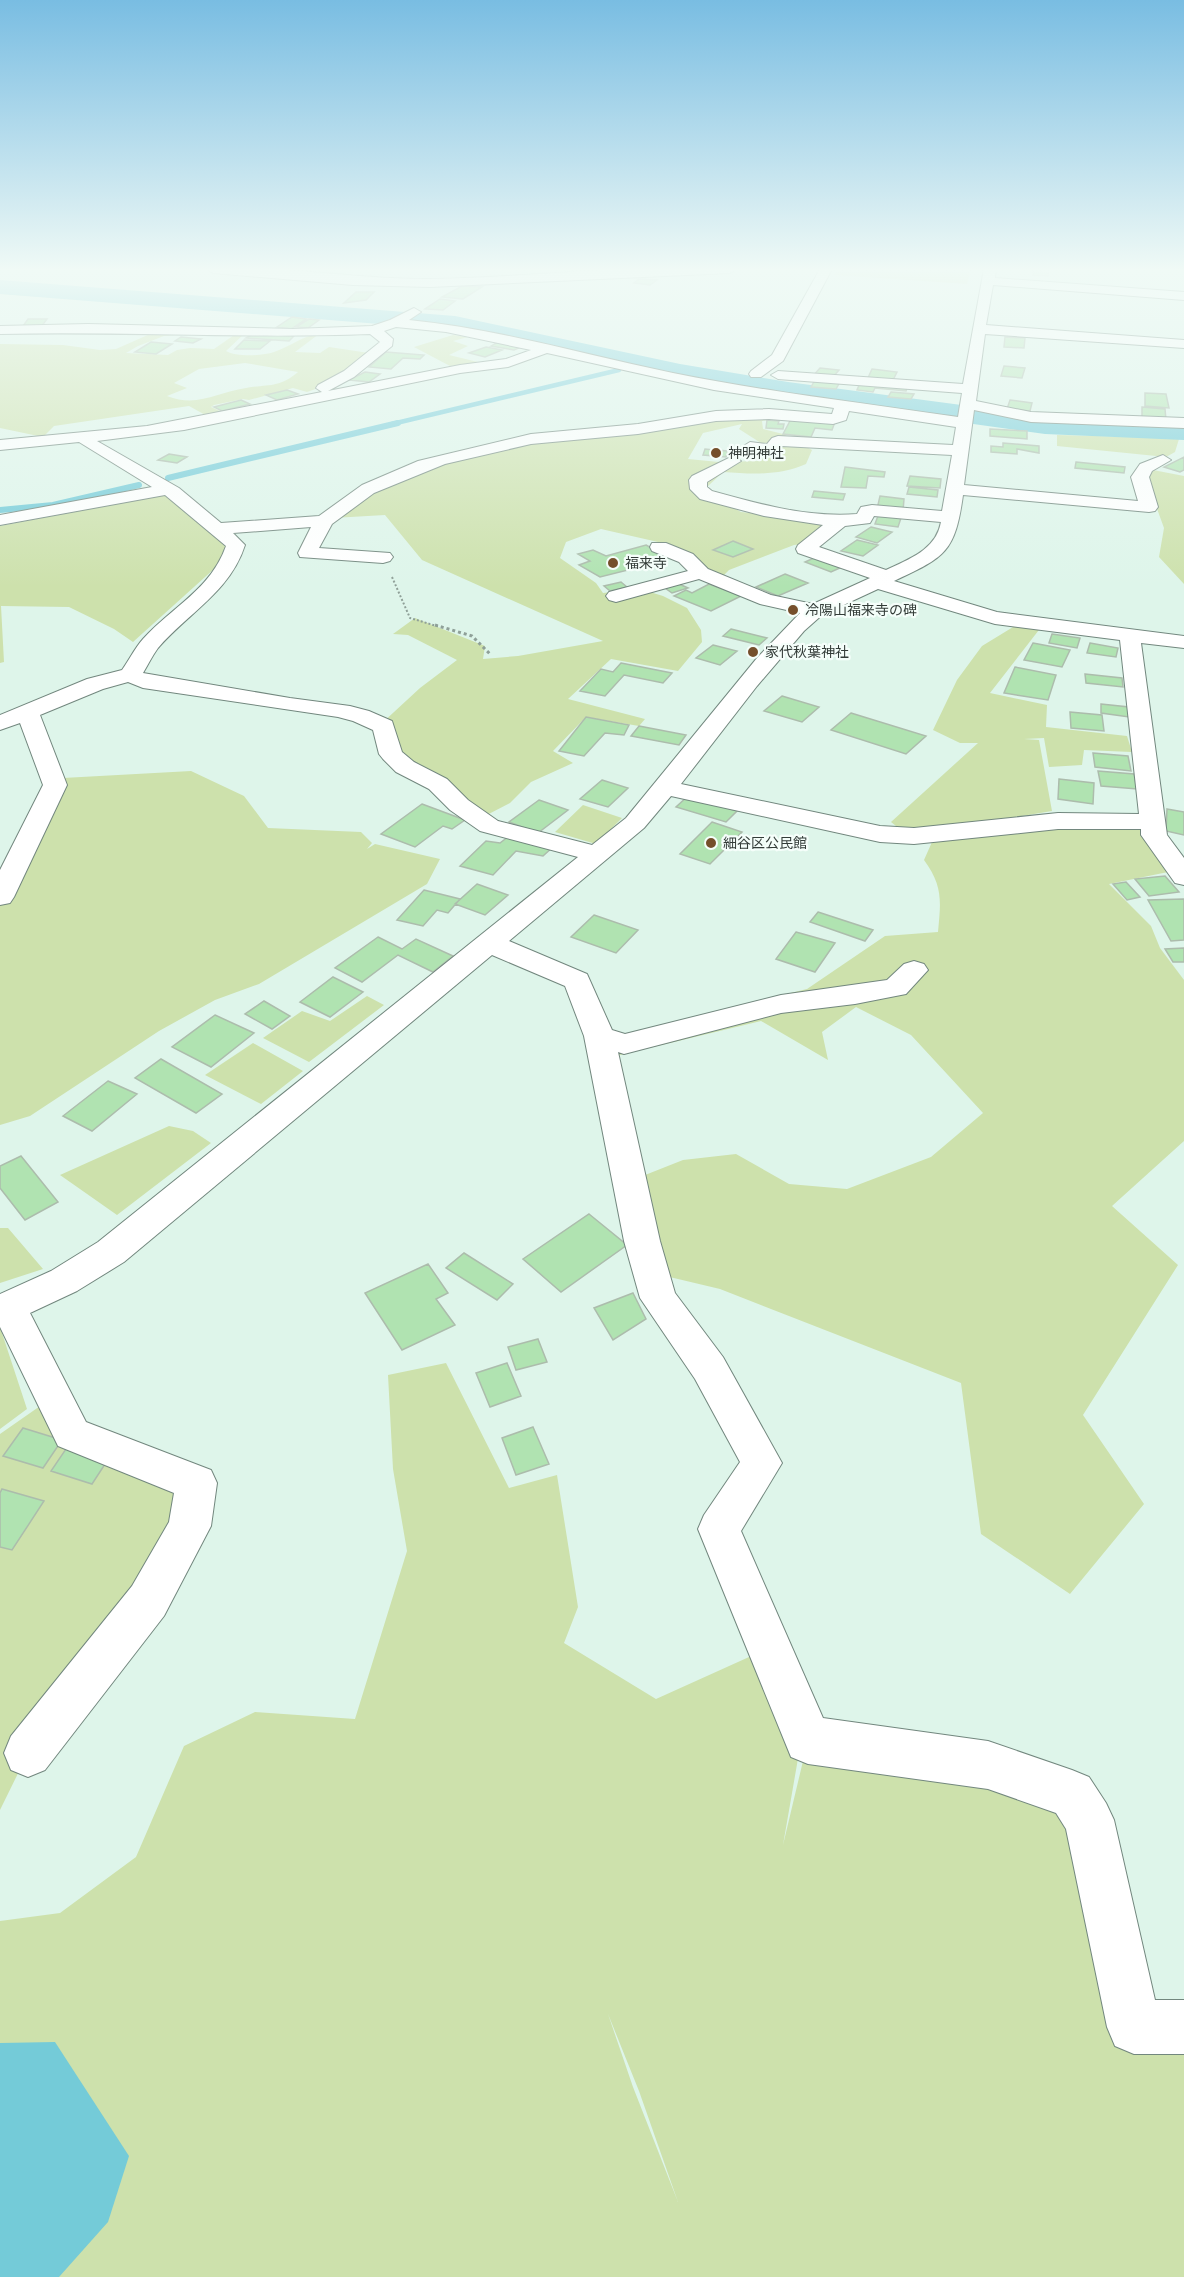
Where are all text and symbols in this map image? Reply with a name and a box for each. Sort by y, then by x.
place label: 神明神社 [728,445,784,461]
marker: 神明神社 [709,446,723,460]
place label: 福来寺 [625,555,667,571]
marker: 福来寺 [606,556,620,570]
place label: 冷陽山福来寺の碑 [805,602,917,618]
marker: 冷陽山福来寺の碑 [786,603,800,617]
place label: 家代秋葉神社 [765,644,849,660]
marker: 家代秋葉神社 [746,645,760,659]
place label: 細谷区公民館 [723,835,807,851]
marker: 細谷区公民館 [704,836,718,850]

